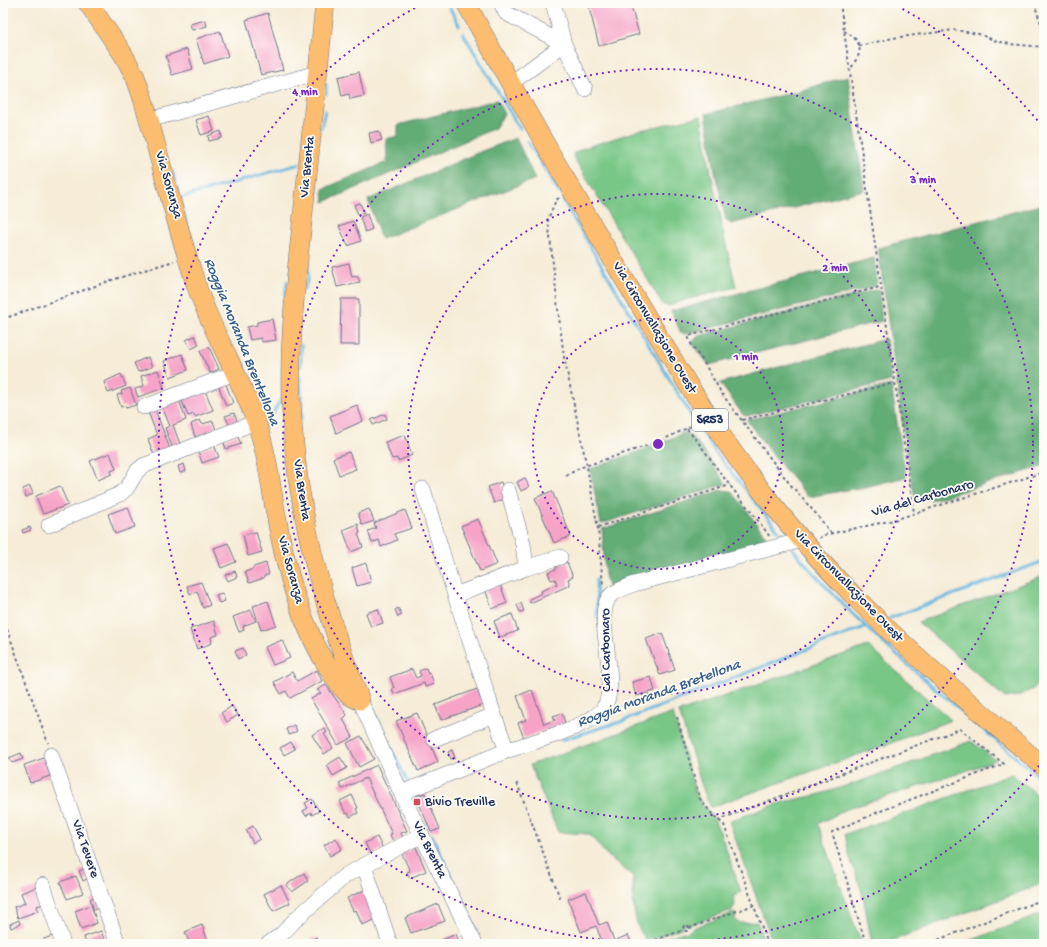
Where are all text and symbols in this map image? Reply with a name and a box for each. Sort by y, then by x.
text: 4 min [291,86,318,100]
street label: Via Brenta [296,134,320,199]
street label: Via Soranza [150,149,186,222]
text: 3 min [909,174,936,188]
water label: Roggia Moranda Brentellona [199,256,284,430]
street label: Via Circonvallazione Ovest [607,258,701,398]
text: 2 min [822,262,848,276]
text: 1 min [733,351,759,365]
road number: SR53 [692,409,728,431]
centre of rings [651,437,665,451]
street label: Via Brenta [288,457,314,523]
street label: Via del Carbonaro [869,476,976,522]
street label: Via Circonvallazione Ovest [789,525,907,647]
street label: Via Soranza [273,534,307,607]
street label: Cal Carbonaro [598,608,616,692]
water label: Roggia Moranda Bretellona [575,656,744,732]
place label: Bivio Treville [424,794,496,811]
marker: Bivio Treville [412,797,422,807]
street label: Via Tevere [67,817,103,881]
street label: Via Brenta [407,818,451,882]

